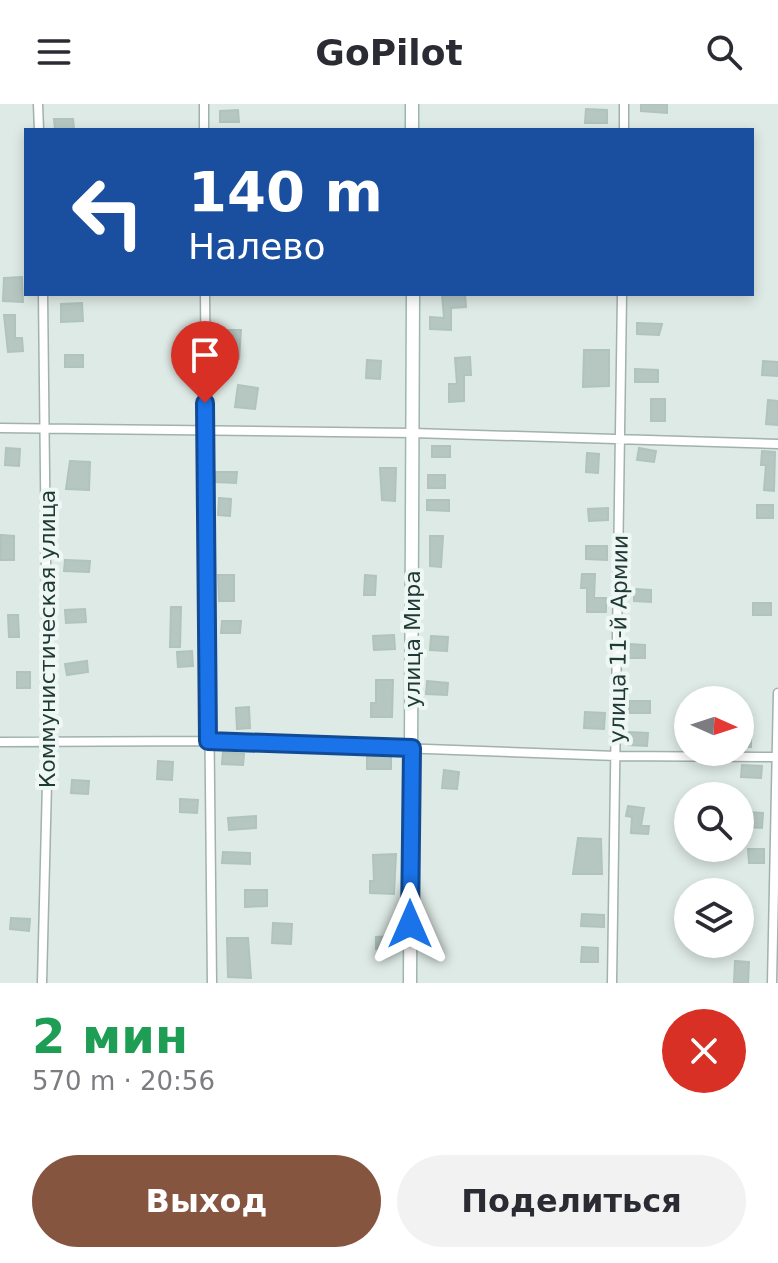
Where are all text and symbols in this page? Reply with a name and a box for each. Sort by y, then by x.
icon: menu [32,30,76,74]
icon: search [702,30,746,74]
text: GoPilot [315,32,463,73]
text: 140 m [188,159,383,224]
icon: left [56,160,160,264]
text: Налево [188,226,326,267]
pin [171,321,239,403]
icon: arrive [183,333,227,377]
street label: Коммунистическая улица [35,490,60,788]
street label: улица 11-й Армии [604,535,633,743]
street label: улица Мира [400,570,425,708]
north arrow [674,686,754,766]
map controls [674,686,754,958]
button: search [674,782,754,862]
button: layers [674,878,754,958]
position arrow [368,882,452,966]
text: 2 мин [32,1008,188,1064]
button: close [662,1009,746,1093]
text: 570 m · 20:56 [32,1066,215,1096]
button: Выход [32,1155,381,1247]
button: Поделиться [397,1155,746,1247]

